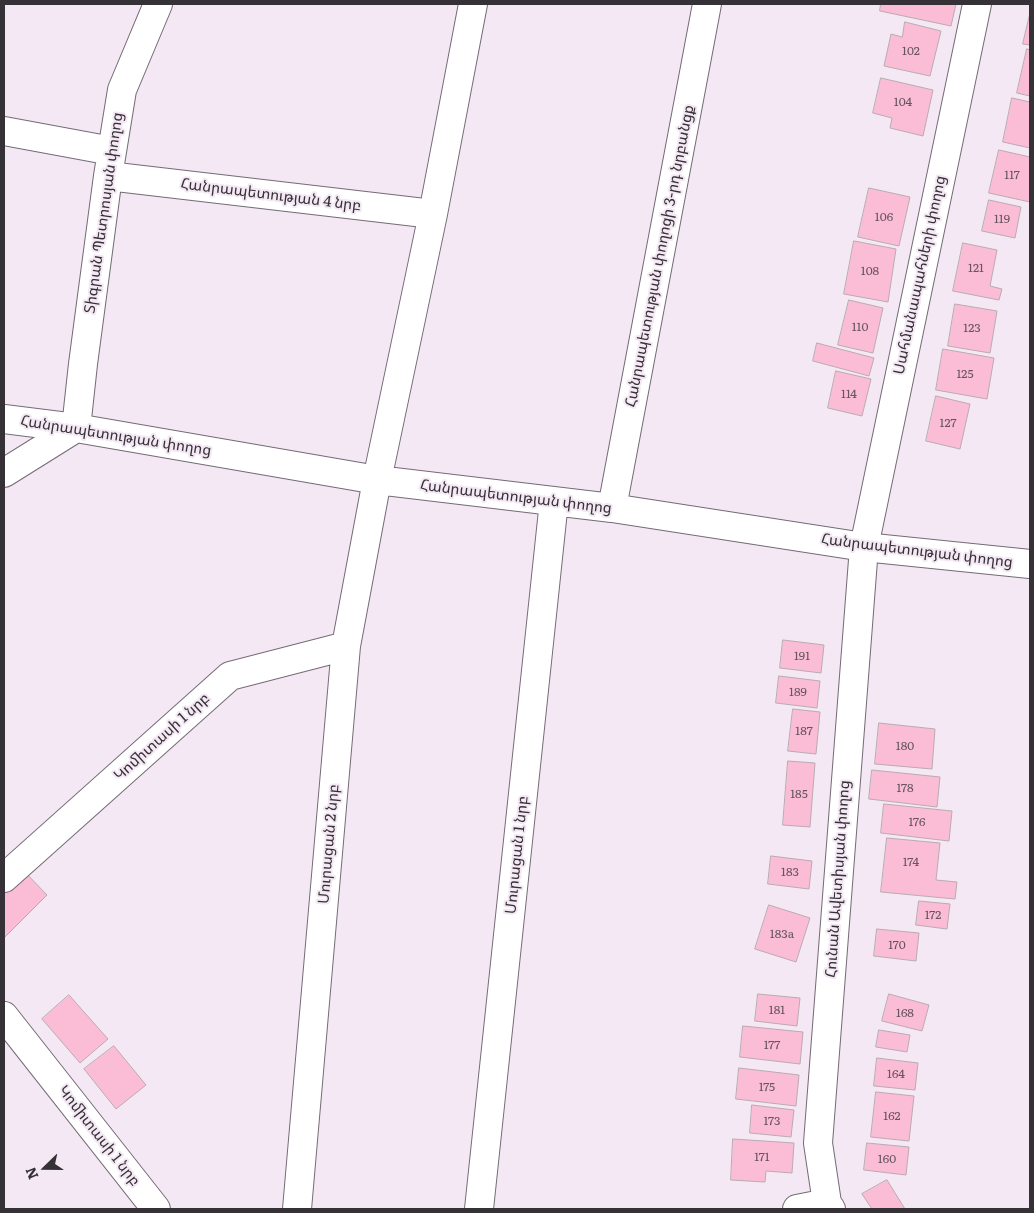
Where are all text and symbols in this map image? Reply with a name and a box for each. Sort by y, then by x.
house number: 102 [902,44,920,58]
house number: 104 [894,95,912,109]
street label: Հանրապետության փողոցի 3-րդ նրբանցք [622,103,698,409]
street label: Տիգրան Պետրոսյան փողոց [81,111,127,315]
house number: 117 [1004,168,1020,182]
street label: Սահմանապահների փողոց [890,174,950,376]
street label: Հանրապետության 4 նրբ [180,175,362,215]
house number: 106 [875,210,893,224]
house number: 119 [994,212,1010,226]
house number: 121 [968,261,984,275]
house number: 108 [861,264,879,278]
house number: 110 [852,320,868,334]
house number: 123 [963,321,981,335]
house number: 125 [956,367,974,381]
house number: 114 [841,387,857,401]
street label: Հանրապետության փողոց [19,412,213,460]
house number: 127 [940,416,956,430]
street label: Հանրապետության փողոց [419,476,613,518]
street label: Հանրապետության փողոց [820,530,1014,572]
house number: 191 [794,649,810,663]
house number: 189 [789,685,807,699]
street label: Կոմիտասի 1 նրբ [110,689,214,785]
house number: 187 [795,724,813,738]
house number: 180 [896,739,914,753]
street label: Հունան Ավետիսյան փողոց [822,780,854,978]
house number: 178 [896,781,914,795]
street label: Մուրացան 2 նրբ [315,783,343,905]
house number: 185 [790,787,808,801]
street label: Մուրացան 1 նրբ [502,795,532,915]
house number: 176 [908,815,926,829]
house number: 174 [903,855,919,869]
house number: 183 [781,865,799,879]
house number: 172 [925,908,941,922]
house number: 183а [770,927,794,941]
house number: 170 [888,938,906,952]
house number: 181 [769,1003,785,1017]
house number: 168 [896,1006,914,1020]
house number: 177 [764,1038,780,1052]
house number: 164 [887,1067,905,1081]
house number: 175 [759,1080,775,1094]
street label: Կոմիտասի 1 նրբ [54,1082,144,1190]
house number: 162 [883,1109,901,1123]
house number: 173 [764,1114,780,1128]
north arrow [20,1143,70,1193]
house number: 171 [754,1150,770,1164]
house number: 160 [878,1152,896,1166]
text: N [20,1164,43,1183]

